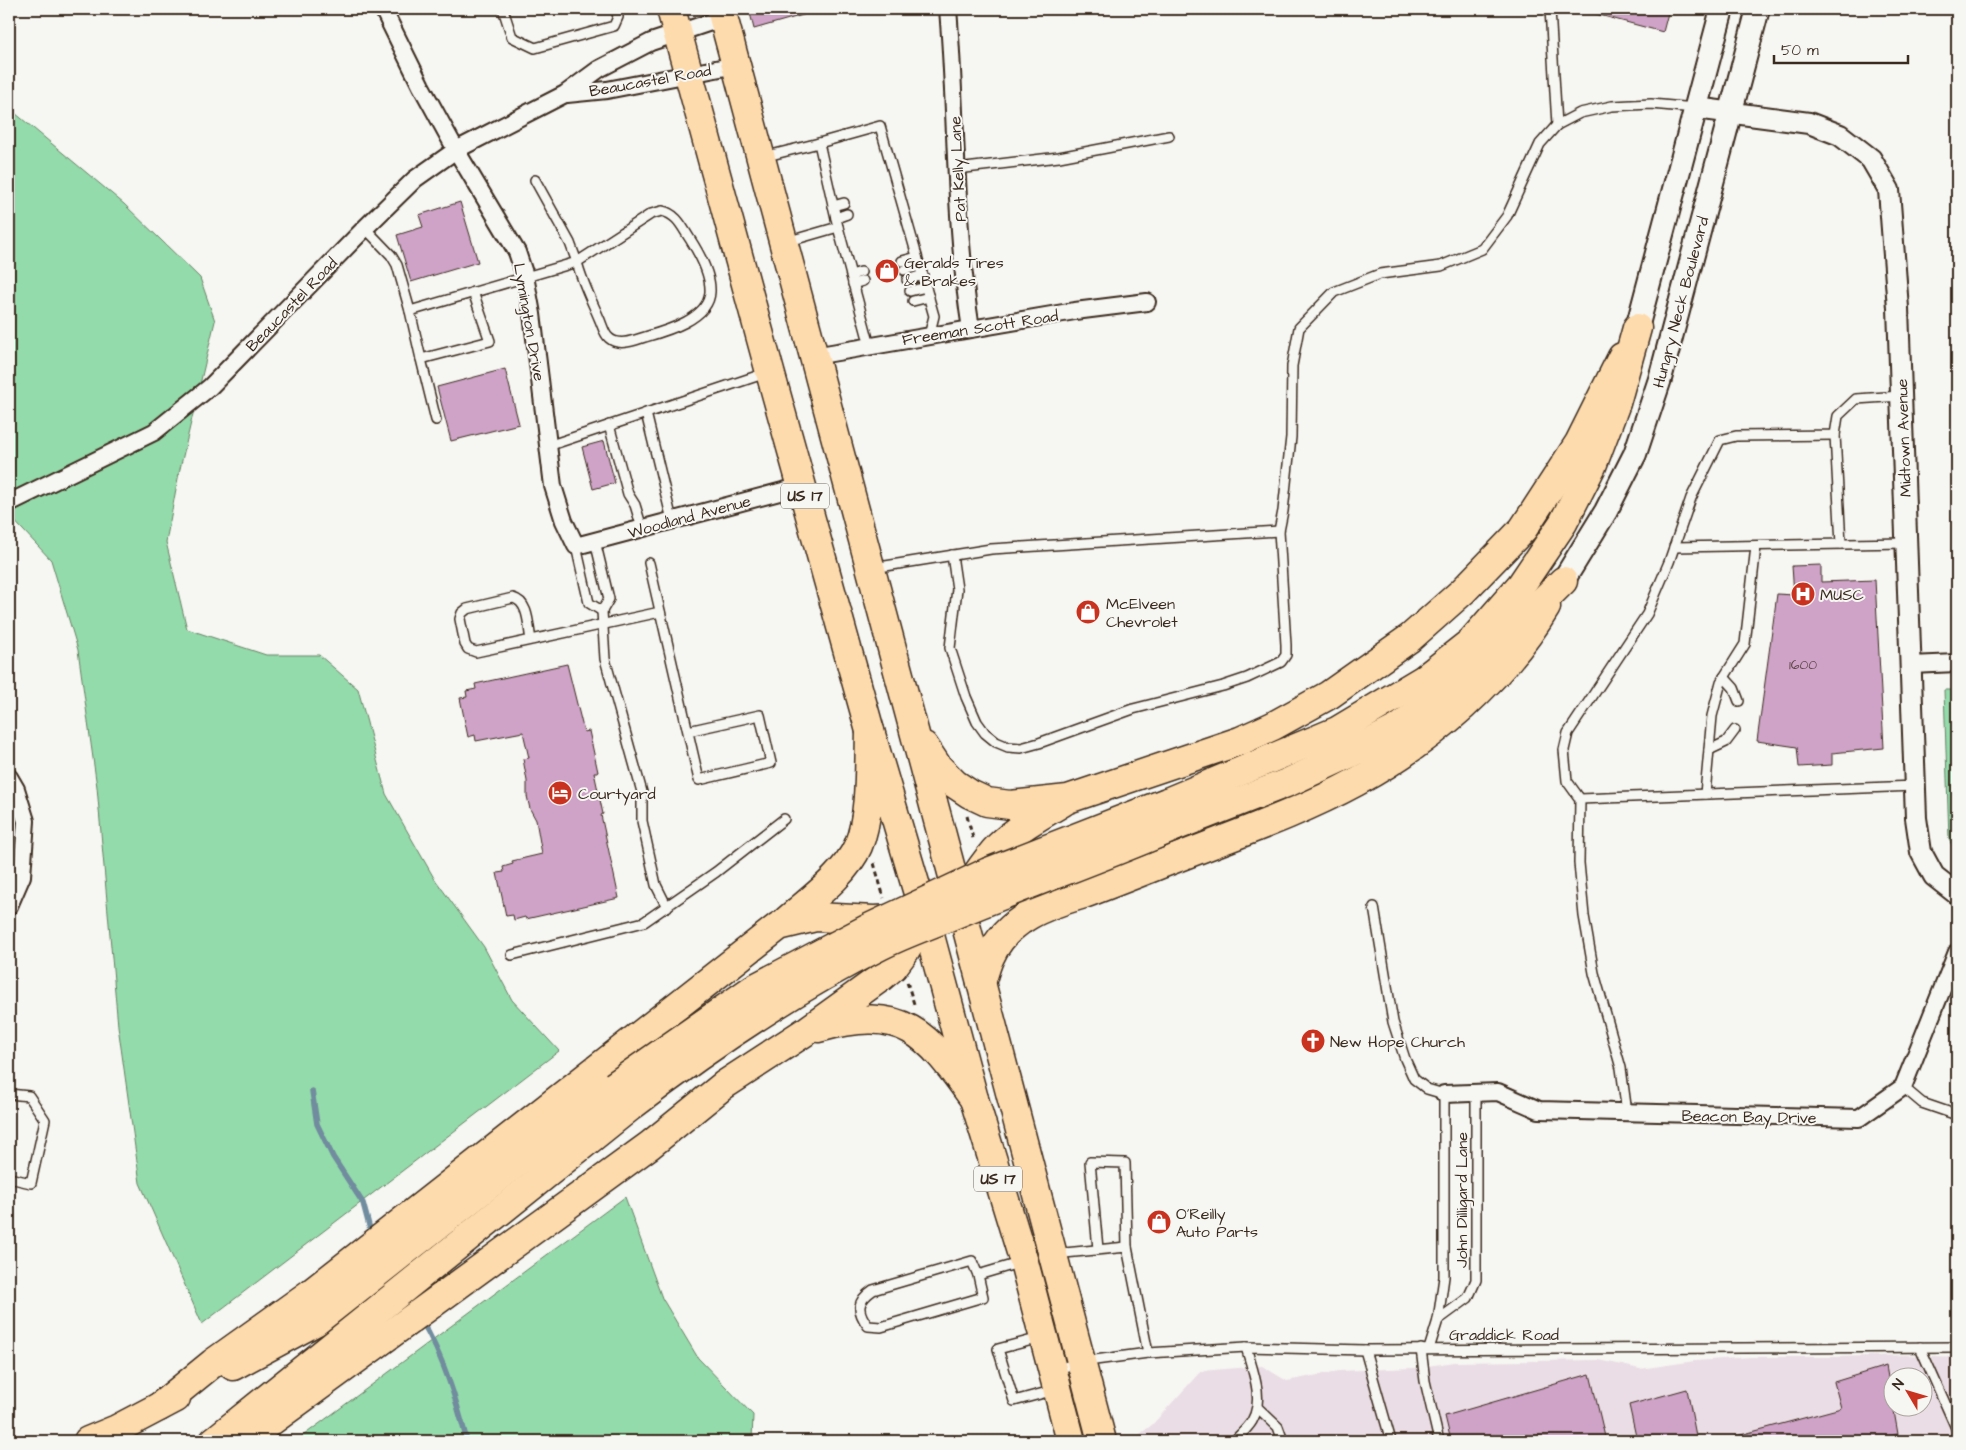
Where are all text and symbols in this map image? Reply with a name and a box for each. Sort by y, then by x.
scale bar [1774,32,1907,64]
text: 50 m [1781,40,1819,61]
street label: Beaucastel Road [588,59,713,103]
street label: Pat Kelly Lane [944,115,973,222]
street label: Hungry Neck Boulevard [1648,214,1715,390]
place label: Geralds Tires & Brakes [904,252,1004,292]
street label: Beaucastel Road [241,253,342,357]
shop icon: Geralds Tires & Brakes [874,258,900,284]
street label: Lymington Drive [507,261,550,383]
street label: Freeman Scott Road [901,305,1060,351]
street label: Midtown Avenue [1891,378,1917,498]
road number: US 17 [781,484,829,508]
street label: Woodland Avenue [625,490,754,544]
hospital icon: MUSC [1790,581,1816,607]
place label: MUSC [1820,584,1864,606]
place label: McElveen Chevrolet [1106,593,1178,633]
shop icon: McElveen Chevrolet [1075,599,1101,625]
house number: 1600 [1789,655,1817,675]
hotel icon: Courtyard [547,780,573,806]
place label: Courtyard [578,783,656,806]
church icon: New Hope Church [1300,1028,1326,1054]
place label: New Hope Church [1330,1031,1465,1053]
street label: Beacon Bay Drive [1681,1105,1817,1130]
street label: John Dilligard Lane [1451,1132,1474,1268]
road number: US 17 [974,1166,1022,1192]
place label: O'Reilly Auto Parts [1176,1203,1258,1243]
shop icon: O'Reilly Auto Parts [1146,1209,1172,1235]
street label: Graddick Road [1449,1324,1559,1346]
north arrow [1884,1368,1934,1418]
text: N [1888,1375,1909,1394]

